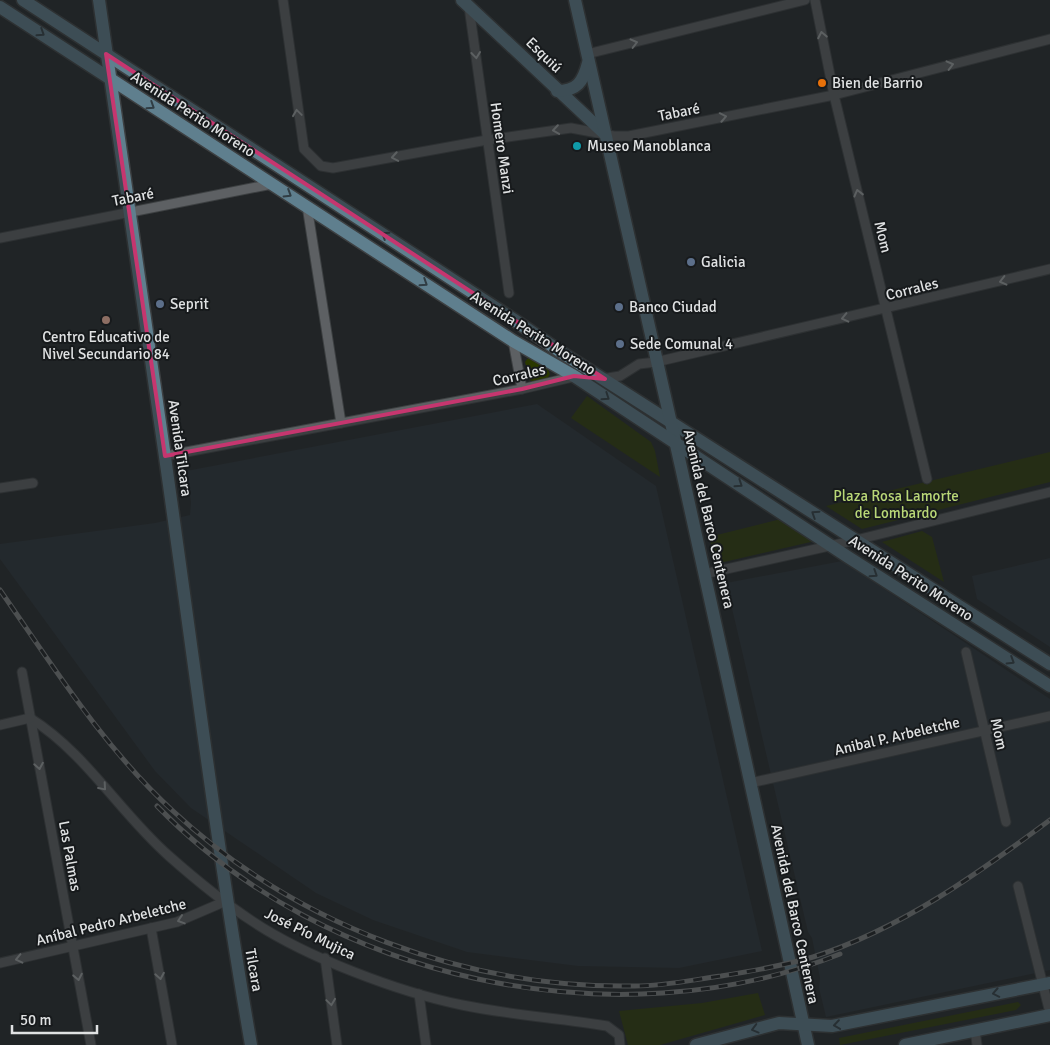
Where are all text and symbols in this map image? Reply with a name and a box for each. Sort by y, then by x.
one-way arrow [35,27,45,36]
one-way arrow [818,31,828,39]
street label: Esquiú [522,33,566,77]
one-way arrow [629,38,638,49]
one-way arrow [470,51,481,59]
one-way arrow [945,60,954,71]
street label: Avenida Perito Moreno [128,67,259,161]
place label: Bien de Barrio [832,74,923,92]
marker: Bien de Barrio [816,77,828,89]
street label: Tabaré [657,99,701,125]
one-way arrow [146,100,155,109]
street label: Homero Manzi [487,101,517,195]
one-way arrow [293,108,303,117]
one-way arrow [719,112,728,123]
one-way arrow [551,125,560,135]
place label: Museo Manoblanca [587,137,711,155]
marker: Museo Manoblanca [571,140,583,152]
one-way arrow [391,151,400,162]
street label: Tabaré [111,184,155,210]
one-way arrow [282,188,291,197]
one-way arrow [854,190,864,198]
street label: Mom [870,219,896,255]
one-way arrow [381,232,390,241]
place label: Galicia [701,253,746,271]
marker: Galicia [685,256,697,268]
street label: Corrales [884,274,941,304]
one-way arrow [998,275,1007,286]
one-way arrow [418,277,428,286]
street label: Avenida Perito Moreno [467,287,599,379]
place label: Seprit [170,295,209,313]
marker: Seprit [154,298,166,310]
place label: Banco Ciudad [629,298,717,316]
marker: Banco Ciudad [613,301,625,313]
one-way arrow [840,313,849,323]
marker: Centro Educativo de Nivel Secundario 84 [100,314,112,326]
place label: Centro Educativo de Nivel Secundario 84 [42,328,170,363]
place label: Sede Comunal 4 [630,335,733,353]
marker: Sede Comunal 4 [614,338,626,350]
street label: Corrales [491,360,548,390]
one-way arrow [600,391,610,400]
street label: Avenida Tilcara [164,398,196,498]
street label: Avenida del Barco Centenera [680,428,738,610]
one-way arrow [733,478,742,487]
park label: Plaza Rosa Lamorte de Lombardo [833,487,959,522]
one-way arrow [811,510,820,520]
street label: Avenida Perito Moreno [846,531,977,625]
one-way arrow [869,567,878,577]
one-way arrow [1006,655,1015,664]
street label: Anibal P. Arbeletche [833,713,961,759]
street label: Mom [987,716,1011,752]
one-way arrow [33,761,44,770]
one-way arrow [98,781,107,790]
street label: Las Palmas [55,819,85,893]
street label: Avenida del Barco Centenera [767,822,823,1006]
street label: Aníbal Pedro Arbeletche [34,895,188,949]
street label: José Pío Mujica [262,904,358,964]
one-way arrow [177,914,186,924]
street label: Tilcara [241,947,267,993]
one-way arrow [15,953,24,964]
one-way arrow [154,971,164,980]
one-way arrow [73,973,83,982]
one-way arrow [992,987,1001,998]
one-way arrow [325,998,336,1006]
scale bar [12,1002,98,1034]
text: 50 m [20,1011,51,1029]
one-way arrow [832,1019,841,1029]
one-way arrow [751,1024,759,1034]

